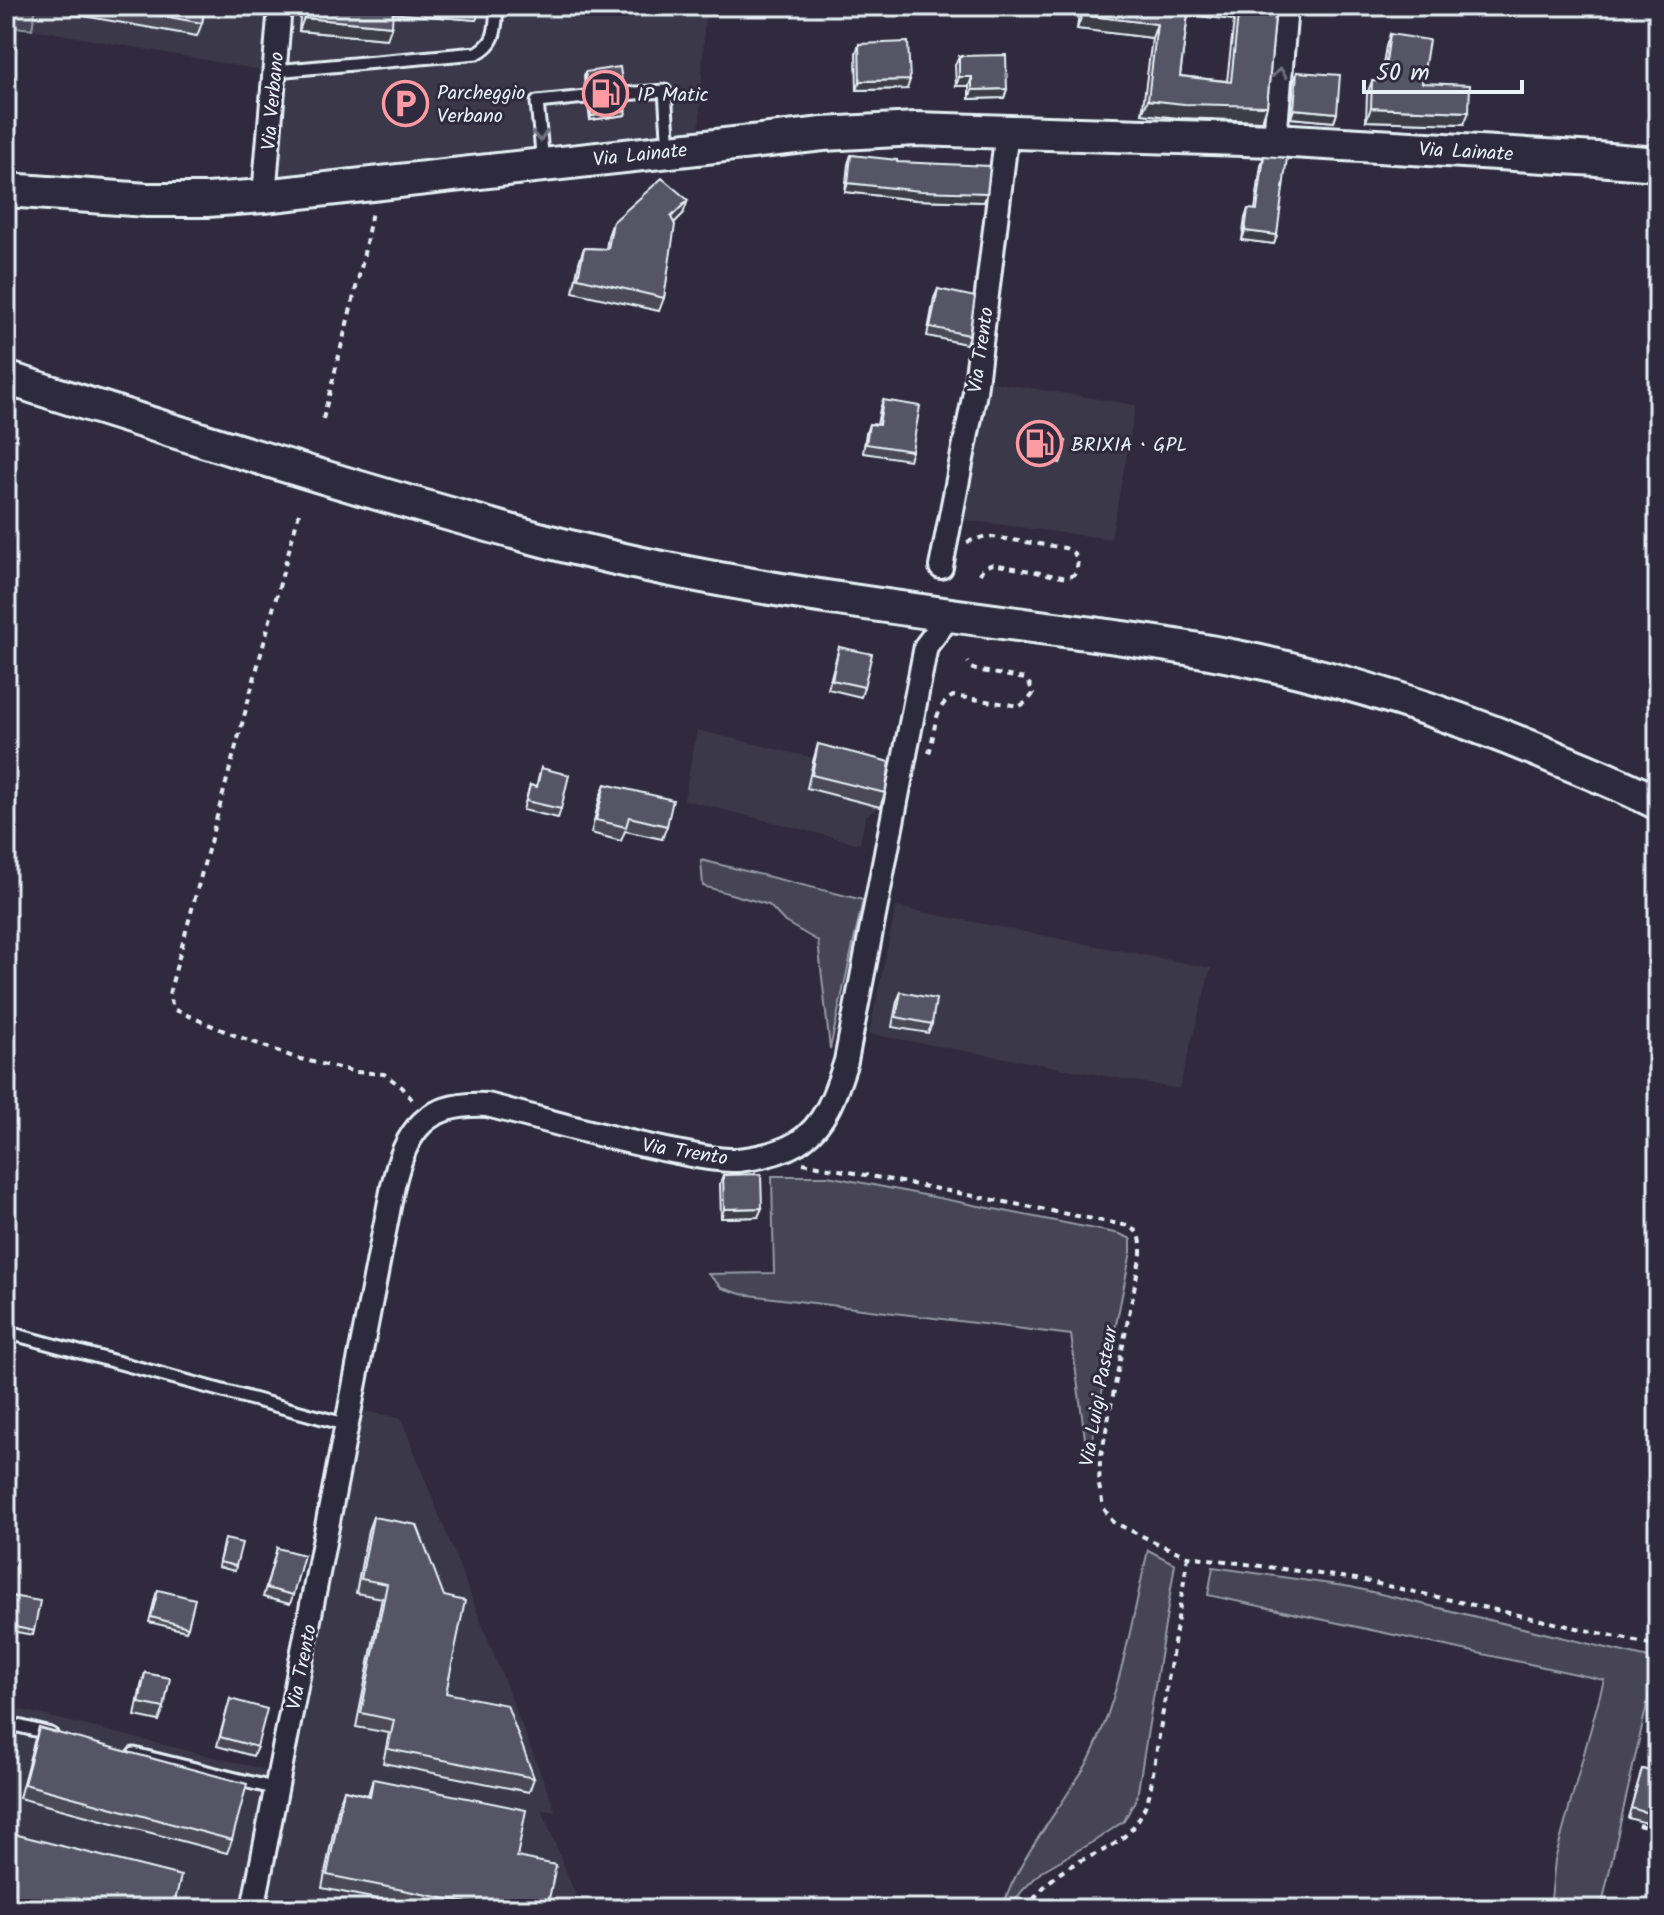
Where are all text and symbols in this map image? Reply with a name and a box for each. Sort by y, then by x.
scale bar [1364,44,1522,94]
street label: Via Verbano [254,51,294,152]
text: 50 m [1376,54,1430,93]
one-way arrow [1272,66,1289,79]
fuel station icon: IP Matic [582,70,630,118]
place label: Parcheggio Verbano [437,78,525,133]
parking icon: Parcheggio Verbano [382,79,430,127]
place label: IP Matic [637,80,709,112]
one-way arrow [531,130,548,143]
street label: Via Lainate [591,135,689,177]
street label: Via Lainate [1418,135,1514,171]
street label: Via Trento [960,305,1004,395]
fuel station icon: BRIXIA • GPL [1016,420,1064,468]
place label: BRIXIA • GPL [1071,430,1187,462]
street label: Via Trento [639,1130,730,1176]
street label: Via Luigi Pasteur [1072,1322,1128,1469]
street label: Via Trento [279,1622,327,1713]

